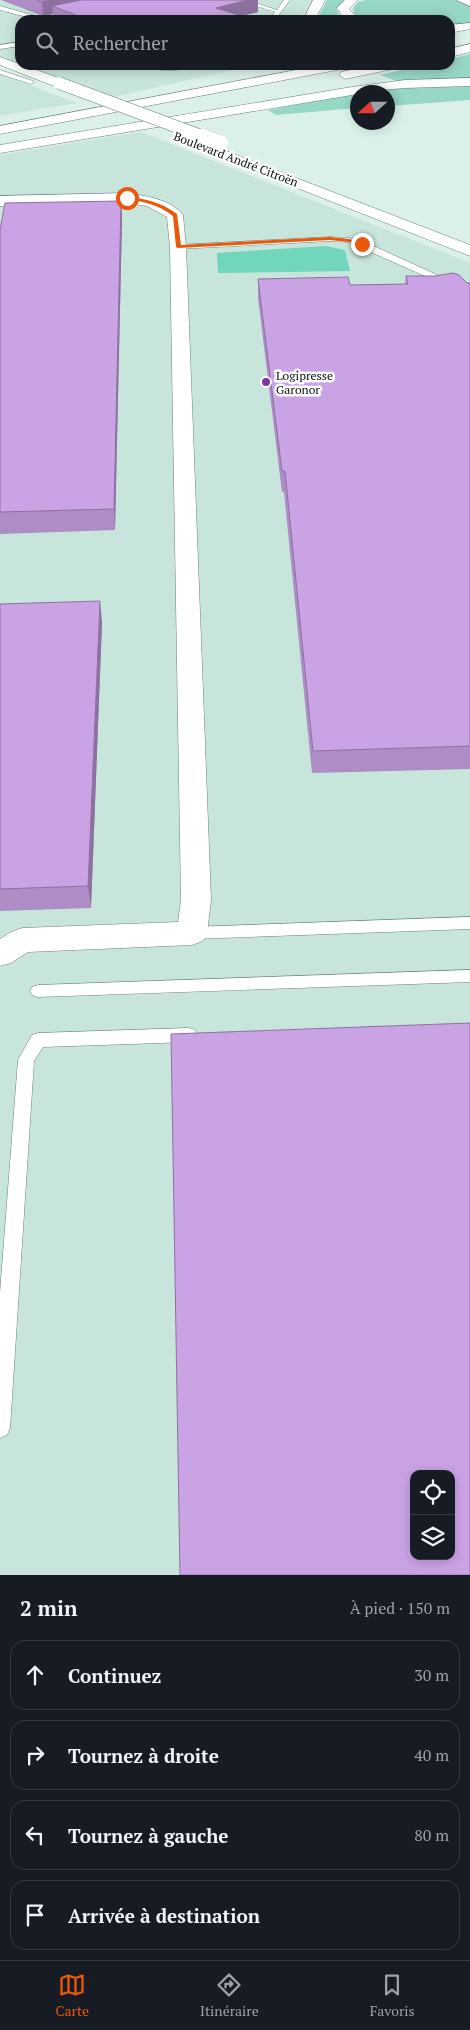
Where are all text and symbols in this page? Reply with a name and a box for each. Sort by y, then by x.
search box [15,15,455,70]
icon: search [33,29,61,57]
text: Rechercher [73,30,168,55]
north arrow [350,85,395,130]
street label: Boulevard André Citroën [172,128,300,190]
route start [116,187,139,210]
route end [351,233,374,256]
place label: Logipresse Garonor [276,368,333,397]
marker: Logipresse Garonor [260,376,272,388]
map controls [410,1470,455,1560]
button: locate [410,1470,455,1515]
button: layers [410,1515,455,1560]
text: 2 min [20,1594,77,1622]
text: À pied · 150 m [350,1597,450,1619]
icon: ahead [21,1661,49,1689]
text: Continuez [68,1663,161,1688]
text: 30 m [414,1664,449,1686]
icon: right [21,1741,49,1769]
text: Tournez à droite [68,1743,219,1768]
text: 40 m [414,1744,449,1766]
icon: left [21,1821,49,1849]
text: Tournez à gauche [68,1823,229,1848]
text: 80 m [414,1824,449,1846]
icon: arrive [21,1901,49,1929]
text: Arrivée à destination [68,1903,260,1928]
tab: Carte [55,1971,89,2020]
tab: Itinéraire [200,1971,259,2020]
tab: Favoris [370,1971,415,2020]

